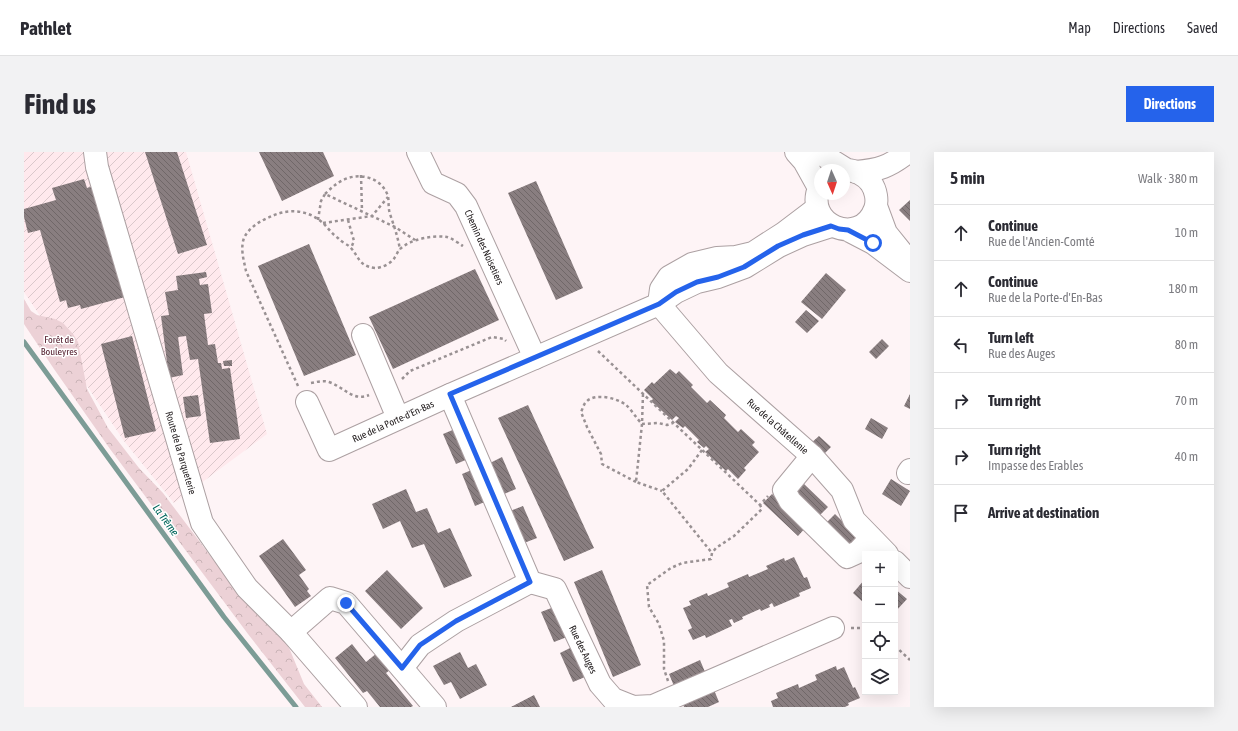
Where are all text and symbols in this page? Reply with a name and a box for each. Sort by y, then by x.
text: Pathlet [20,17,71,39]
text: Map [1068,20,1091,36]
text: Directions [1113,20,1165,36]
text: Saved [1187,20,1218,36]
button: Directions [1126,86,1214,122]
text: Find us [24,88,96,120]
north arrow [814,164,850,200]
text: 5 min [950,168,985,188]
text: Walk · 380 m [1138,171,1198,186]
street label: Chemin des Noisetiers [463,208,507,287]
text: Continue [988,217,1038,234]
icon: ahead [950,222,972,244]
text: 10 m [1175,225,1198,240]
route start [864,234,882,252]
text: Rue de l'Ancien-Comté [988,234,1095,249]
text: Continue [988,273,1038,290]
icon: ahead [950,278,972,300]
text: 180 m [1169,281,1198,296]
text: Rue de la Porte-d'En-Bas [988,290,1103,305]
text: Turn left [988,329,1034,346]
park label: Forêt de Bouleyres [41,334,78,357]
icon: left [950,334,972,356]
text: 80 m [1175,337,1198,352]
text: Rue des Auges [988,346,1055,361]
icon: right [950,390,972,412]
text: Turn right [988,392,1041,409]
text: 70 m [1175,393,1198,408]
street label: Rue de la Châtellenie [745,396,811,456]
street label: Rue de la Porte-d'En-Bas [350,397,436,444]
street label: Route de la Parqueterie [164,410,199,496]
text: Turn right [988,441,1041,458]
icon: right [950,446,972,468]
text: 40 m [1175,449,1198,464]
text: Impasse des Erables [988,458,1083,473]
water label: La Trême [151,502,181,538]
icon: arrive [950,502,972,524]
text: Arrive at destination [988,504,1099,521]
map controls [862,551,898,695]
button: + [862,551,898,587]
button: − [862,587,898,623]
route end [337,594,355,612]
street label: Rue des Auges [567,623,600,675]
button: locate [862,623,898,659]
button: layers [862,659,898,695]

